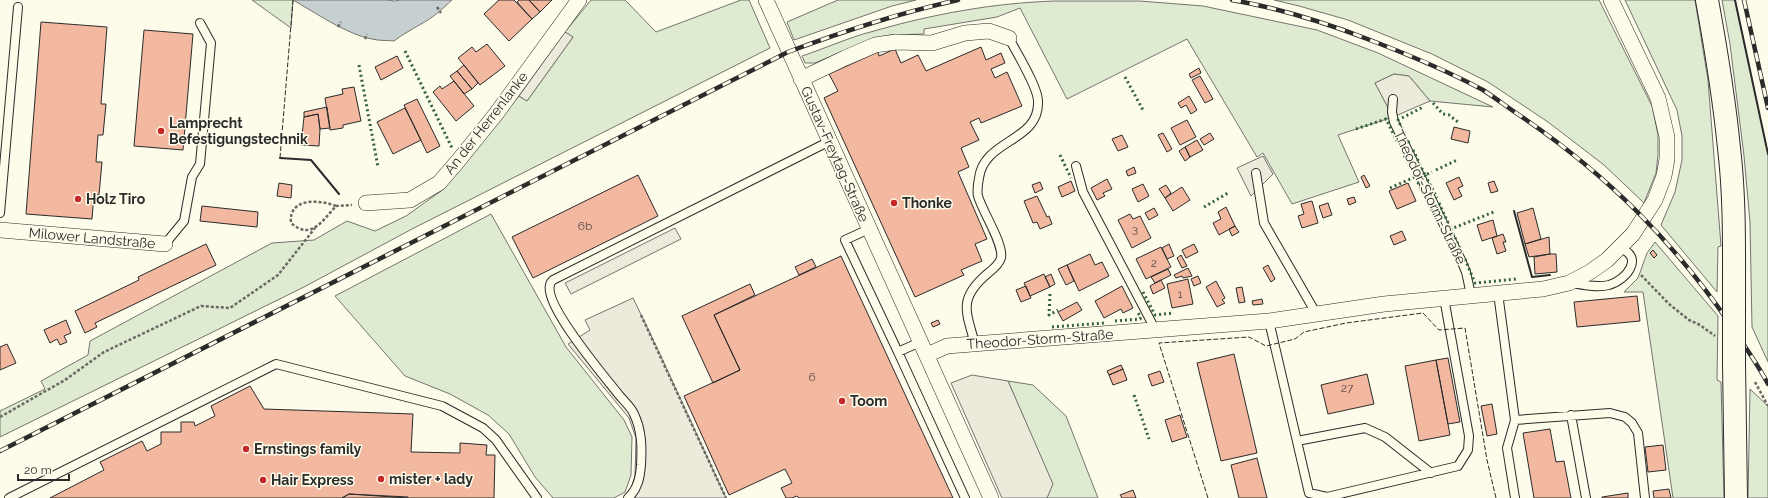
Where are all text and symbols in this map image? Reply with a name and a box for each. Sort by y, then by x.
street label: An der Herrenlanke [441,69,531,177]
street label: Gustav-Freytag-Straße [798,84,872,224]
place label: Lamprecht Befestigungstechnik [169,115,308,147]
marker: Lamprecht Befestigungstechnik [156,126,166,136]
street label: Theodor-Storm-Straße [1391,127,1469,267]
place label: Holz Tiro [86,191,146,207]
marker: Holz Tiro [73,194,83,204]
place label: Thonke [902,195,953,211]
marker: Thonke [889,198,899,208]
house number: 6b [578,219,592,233]
house number: 3 [1132,222,1138,236]
street label: Milower Landstraße [28,224,156,252]
house number: 2 [1151,256,1157,270]
house number: 1 [1177,287,1183,301]
street label: Theodor-Storm-Straße [966,326,1114,352]
house number: 6 [808,370,816,384]
house number: 27 [1341,381,1354,395]
place label: Toom [850,393,887,409]
marker: Toom [837,396,847,406]
place label: Ernstings family [254,441,362,457]
marker: Ernstings family [241,444,251,454]
scale bar [18,456,69,482]
text: 20 m [24,463,52,477]
place label: mister + lady [389,471,473,487]
place label: Hair Express [271,472,354,488]
marker: mister + lady [376,474,386,484]
marker: Hair Express [258,475,268,485]

